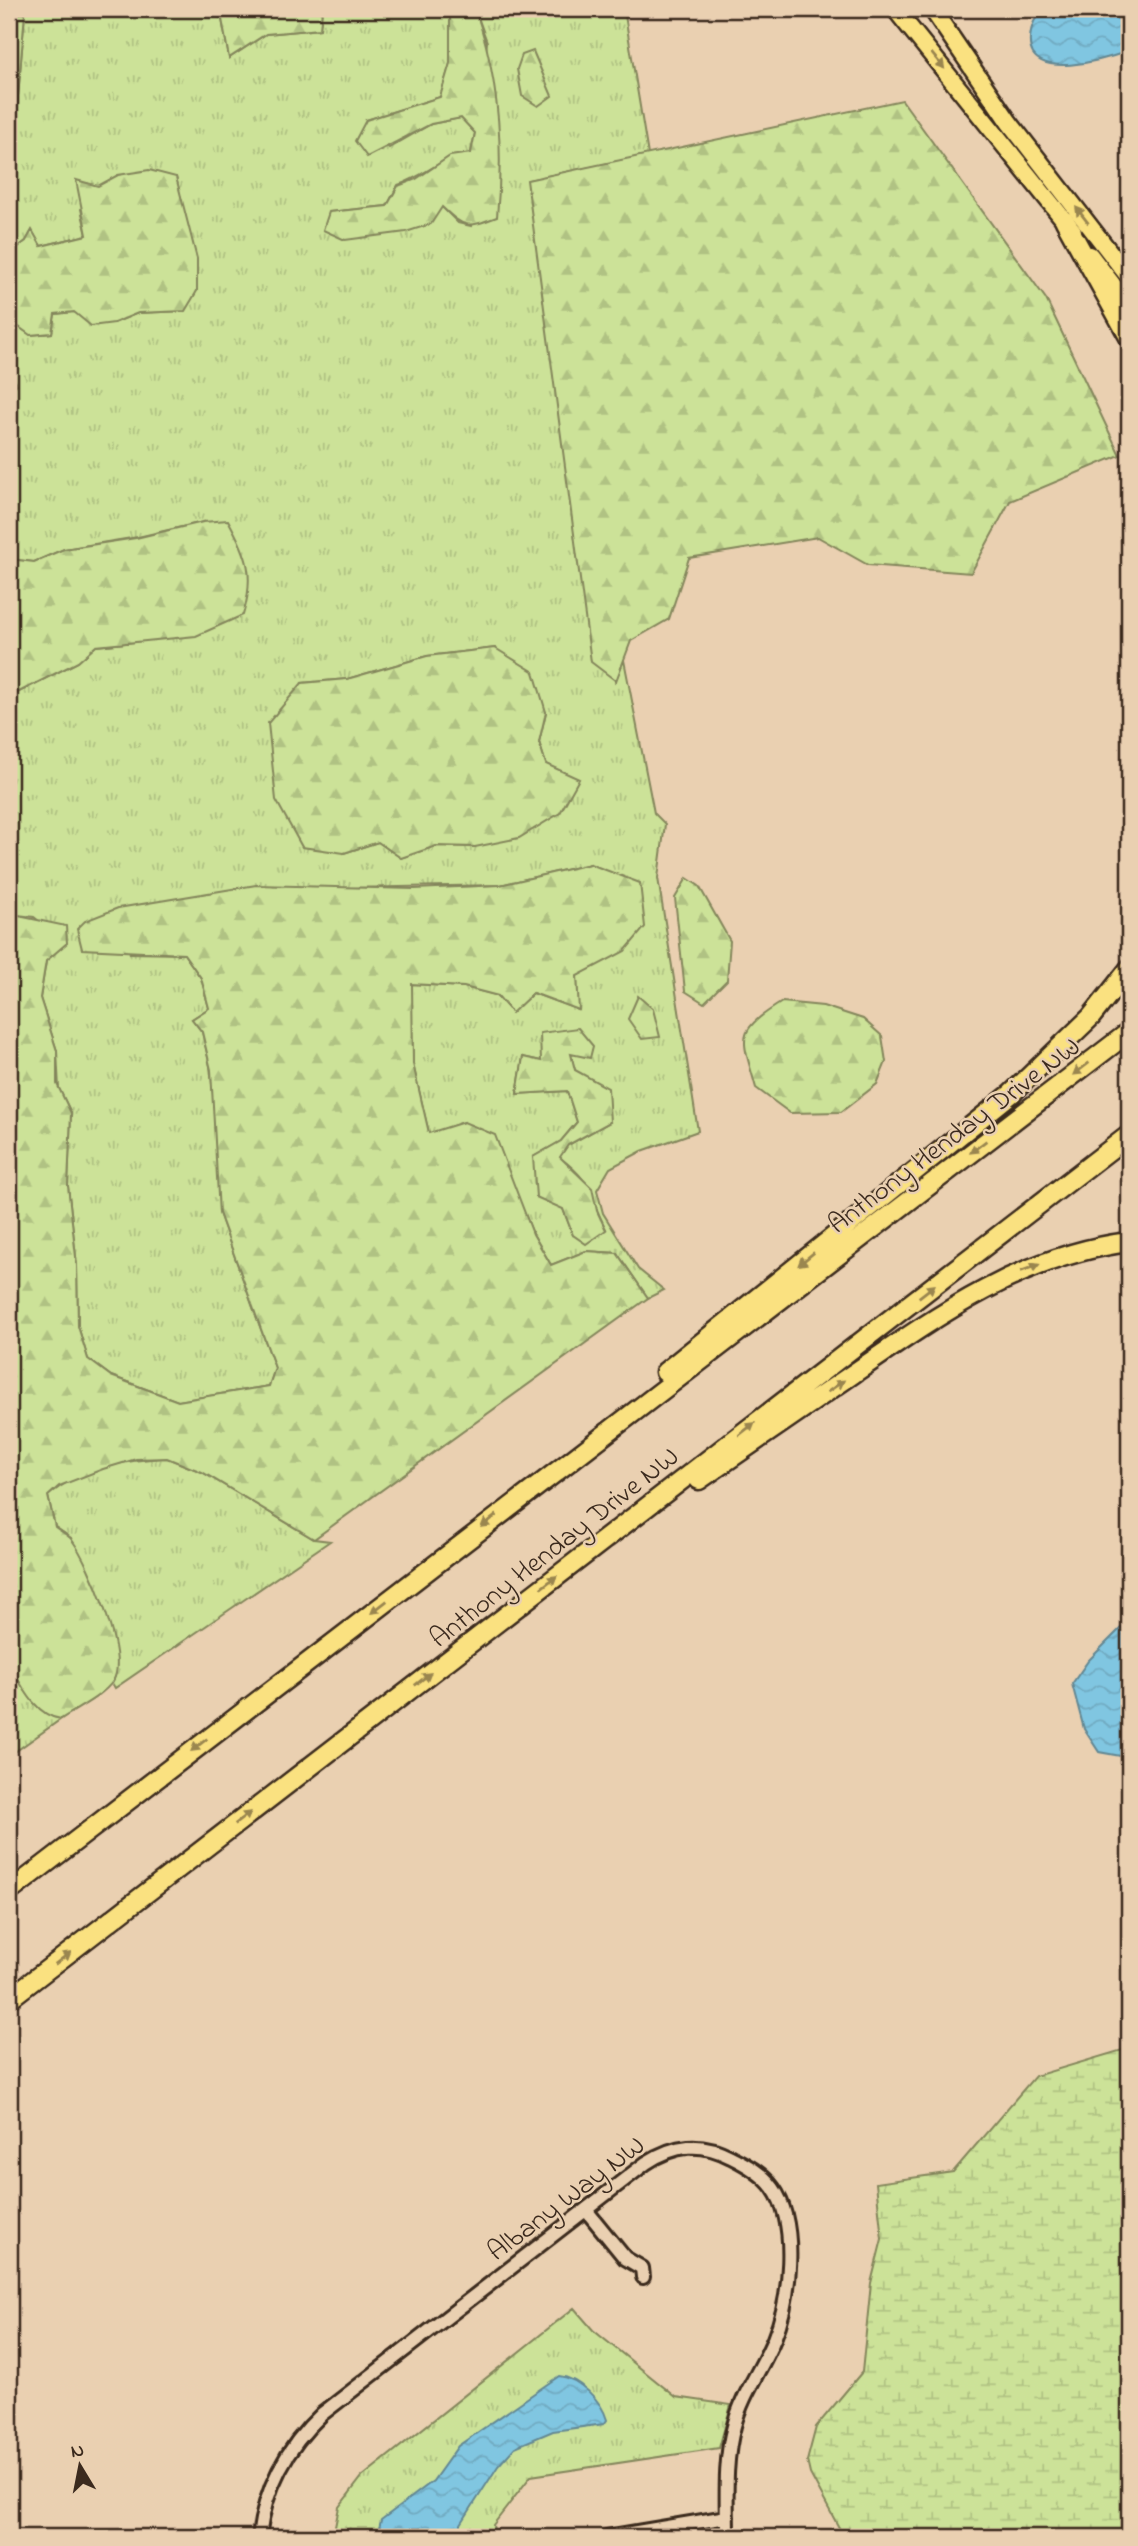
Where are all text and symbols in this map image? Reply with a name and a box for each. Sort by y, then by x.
one-way arrow [930,53,945,70]
one-way arrow [1074,207,1089,225]
street label: Anthony Henday Drive NW [820,1028,1090,1245]
one-way arrow [1072,1061,1090,1075]
one-way arrow [969,1140,987,1154]
one-way arrow [797,1251,815,1266]
one-way arrow [1019,1262,1040,1273]
one-way arrow [918,1284,936,1298]
one-way arrow [827,1379,845,1393]
one-way arrow [737,1422,755,1437]
street label: Anthony Henday Drive NW [422,1438,689,1659]
one-way arrow [481,1514,499,1529]
one-way arrow [540,1575,558,1589]
one-way arrow [370,1599,388,1613]
one-way arrow [413,1672,431,1687]
one-way arrow [190,1738,208,1752]
one-way arrow [233,1811,251,1826]
one-way arrow [53,1950,71,1965]
street label: Albany Way NW [480,2127,655,2273]
north arrow [46,2430,116,2500]
text: N [69,2437,86,2466]

